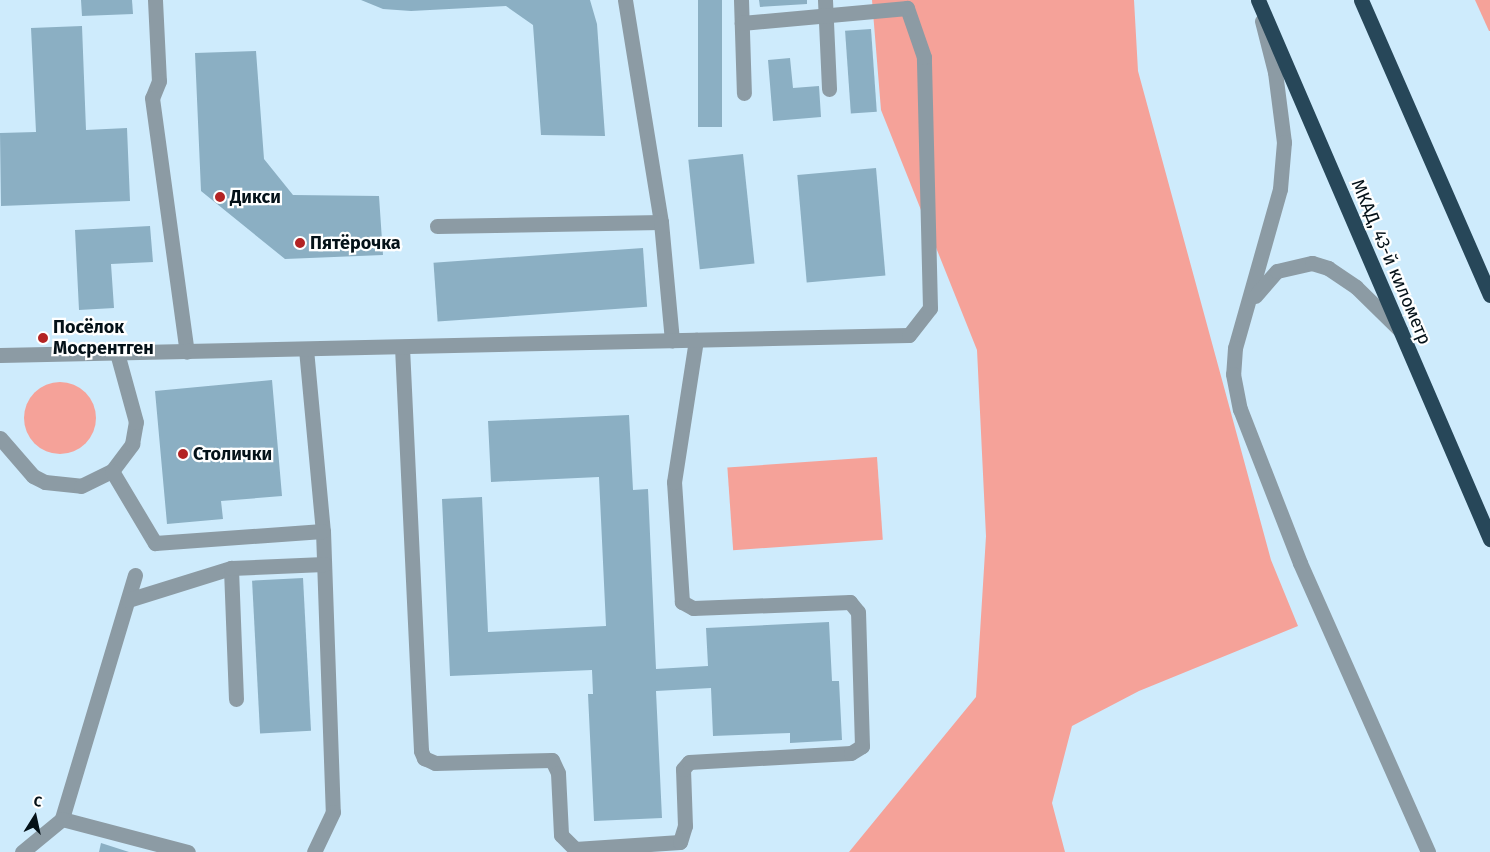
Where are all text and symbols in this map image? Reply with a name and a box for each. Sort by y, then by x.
street label: МКАД, 43-й километр [1346,176,1436,348]
place label: Дикси [230,186,281,208]
marker: Дикси [214,191,226,203]
place label: Пятёрочка [310,232,401,254]
marker: Пятёрочка [294,237,306,249]
place label: Посёлок Мосрентген [53,317,154,359]
marker: Посёлок Мосрентген [37,332,49,344]
place label: Столички [193,443,272,465]
marker: Столички [177,448,189,460]
north arrow [10,792,60,842]
text: С [32,793,43,811]

